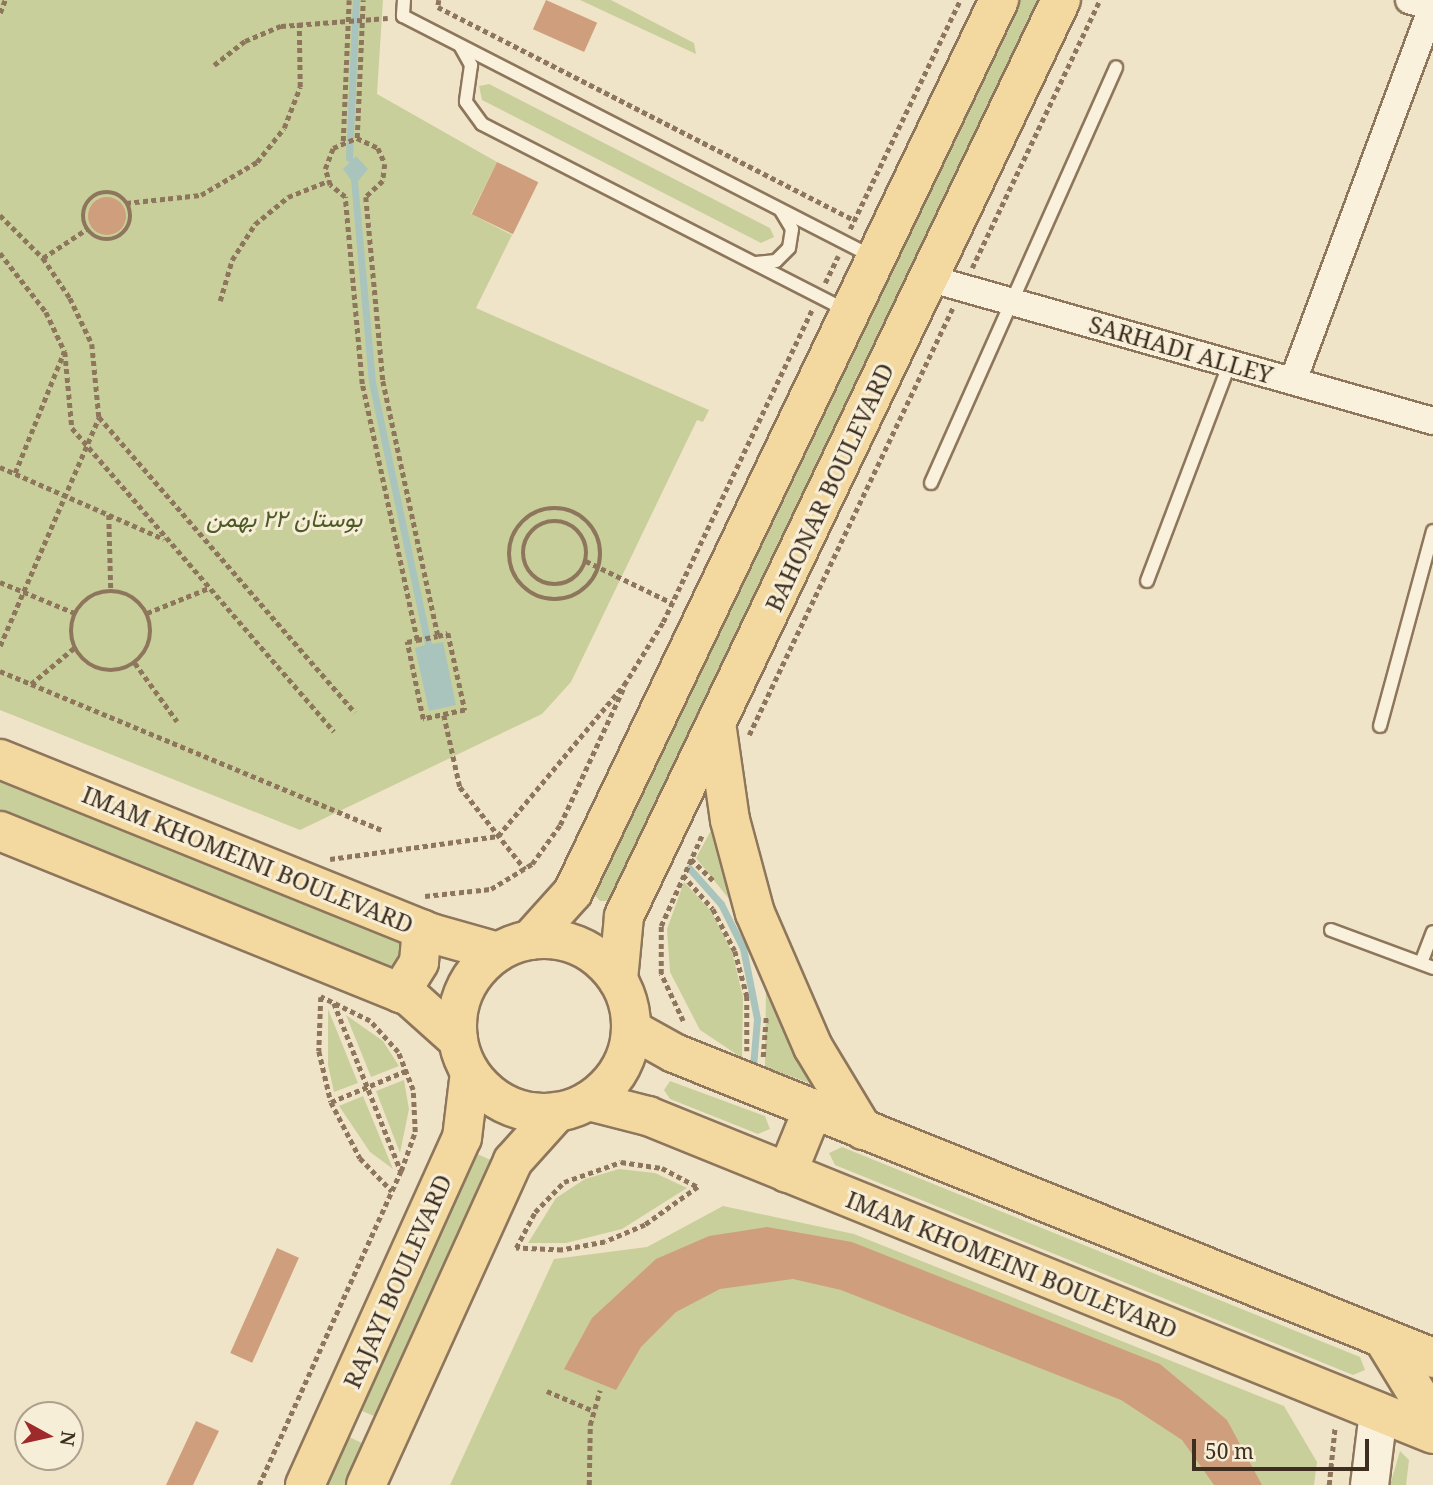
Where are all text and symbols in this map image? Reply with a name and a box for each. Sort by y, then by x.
street label: SARHADI ALLEY [1086,309,1276,389]
street label: BAHONAR BOULEVARD [759,358,899,616]
park label: بوستان ۲۲ بهمن [206,504,362,532]
street label: IMAM KHOMEINI BOULEVARD [78,779,418,939]
street label: RAJAYI BOULEVARD [337,1170,457,1392]
street label: IMAM KHOMEINI BOULEVARD [842,1184,1182,1344]
north arrow [14,1401,84,1471]
scale bar [1195,1426,1372,1470]
text: N [54,1429,82,1448]
text: 50 m [1205,1437,1254,1465]

